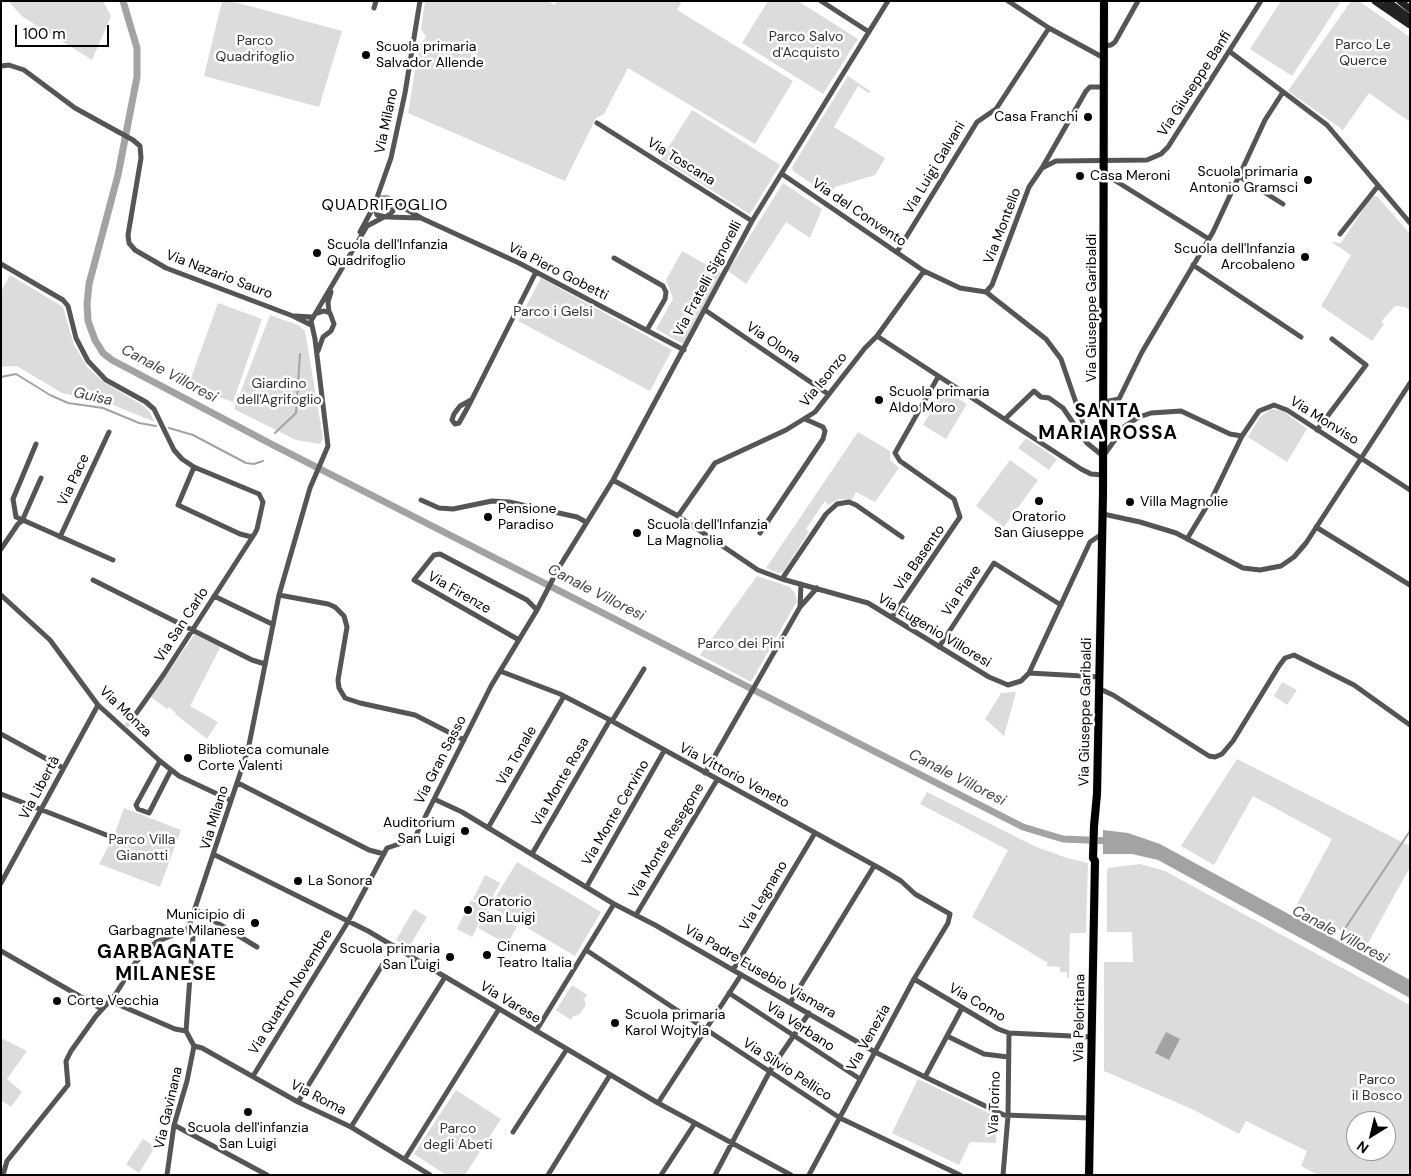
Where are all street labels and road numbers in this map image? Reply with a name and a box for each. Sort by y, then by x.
street label: Via Giuseppe Banfi [1155,28,1235,140]
street label: Via Milano [372,87,402,155]
street label: Via Luigi Galvani [901,119,969,217]
street label: Via Toscana [644,134,718,190]
street label: Via del Convento [809,175,909,251]
street label: Via Montello [981,186,1025,266]
street label: Via Fratelli Signorelli [670,218,746,340]
street label: Via Giuseppe Garibaldi [1084,234,1100,382]
street label: Via Piero Gobetti [505,240,611,304]
street label: Via Nazario Sauro [163,247,275,303]
street label: Via Olona [743,319,803,367]
street label: Via Isonzo [797,349,851,411]
street label: Via Monviso [1286,393,1362,449]
street label: Via Pace [55,451,93,509]
street label: Via Basento [891,522,949,594]
street label: Via Piave [939,562,985,620]
street label: Via Firenze [424,568,494,618]
street label: Via San Carlo [152,584,212,666]
street label: Via Eugenio Villoresi [874,590,994,672]
street label: Via Giuseppe Garibaldi [1076,638,1096,786]
street label: Via Monza [95,683,155,741]
street label: Via Gran Sasso [411,713,471,807]
street label: Via Tonale [493,723,541,789]
street label: Via Monte Rosa [529,735,593,829]
street label: Via Vittorio Veneto [676,740,792,812]
street label: Via Libertà [16,753,64,823]
street label: Via Monte Cervino [579,757,653,869]
street label: Via Monte Resegone [626,780,708,902]
street label: Via Milano [197,784,233,852]
street label: Via Legnano [736,858,792,934]
street label: Via Padre Eusebio Vismara [681,922,839,1022]
street label: Via Quattro Novembre [245,926,337,1058]
street label: Via Peloritana [1071,974,1089,1062]
street label: Via Varese [476,978,544,1028]
street label: Via Como [945,980,1009,1026]
street label: Via Verbano [763,999,837,1055]
street label: Via Venezia [844,1002,894,1074]
street label: Via Silvio Pellico [739,1035,835,1105]
street label: Via Gavinana [151,1065,187,1151]
street label: Via Torino [985,1071,1005,1135]
street label: Via Roma [287,1077,349,1119]

